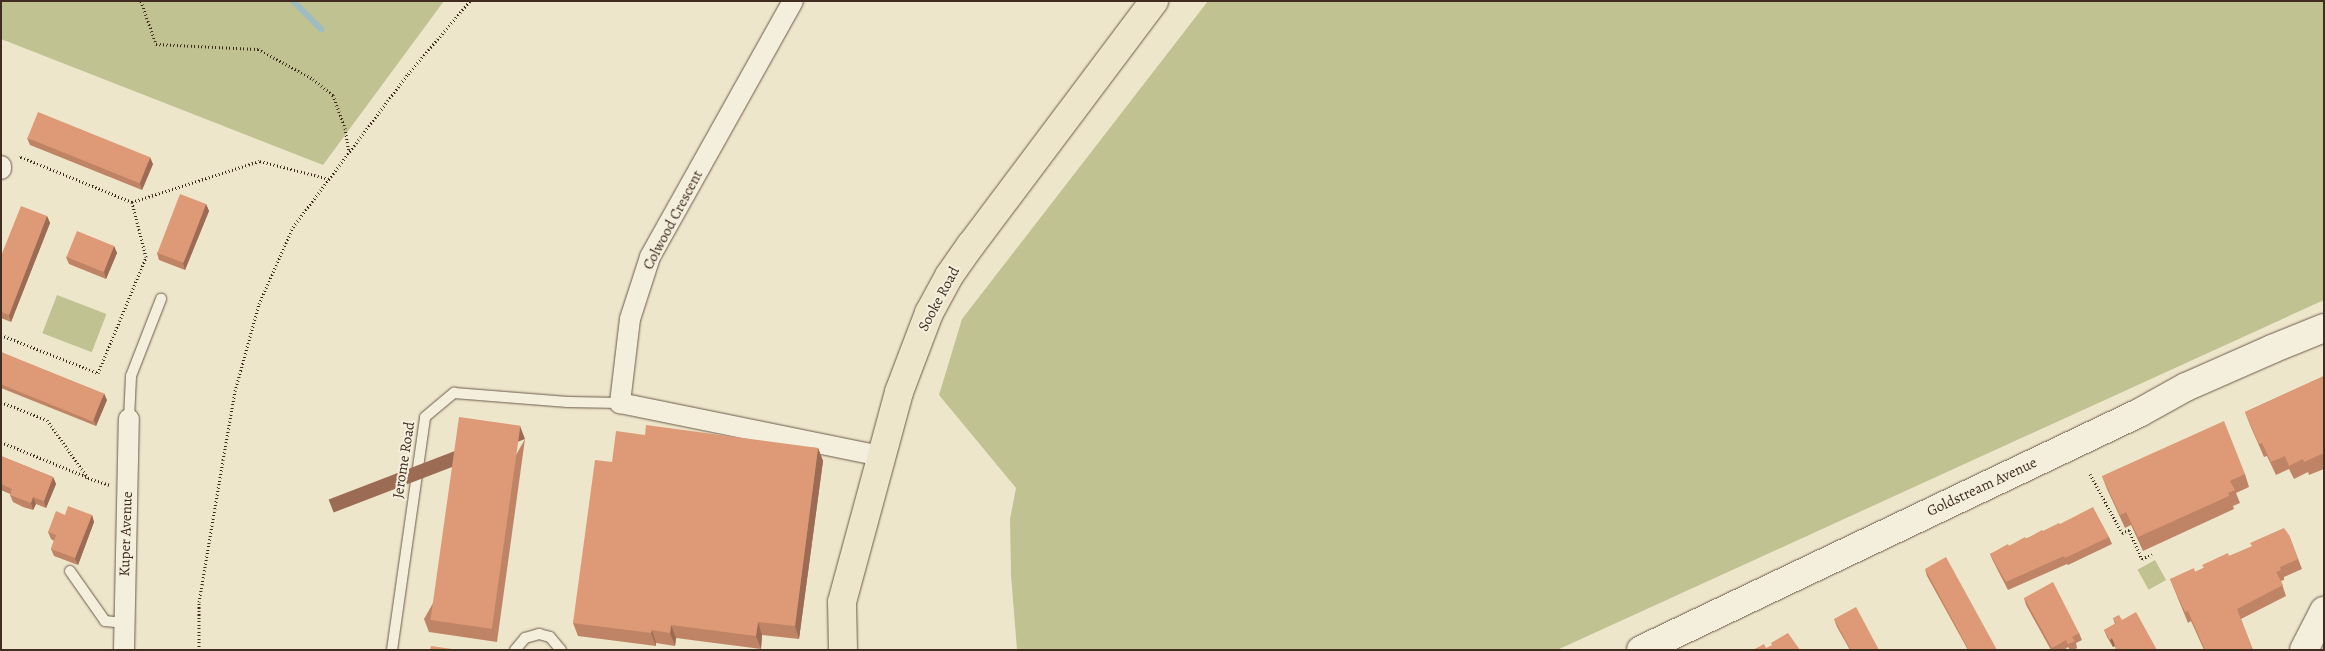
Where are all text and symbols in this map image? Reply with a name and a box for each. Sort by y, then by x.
street label: Colwood Crescent [639,167,707,273]
street label: Sooke Road [914,264,964,334]
street label: Jerome Road [389,420,419,500]
street label: Goldstream Avenue [1924,454,2040,520]
street label: Kuper Avenue [116,491,136,577]

